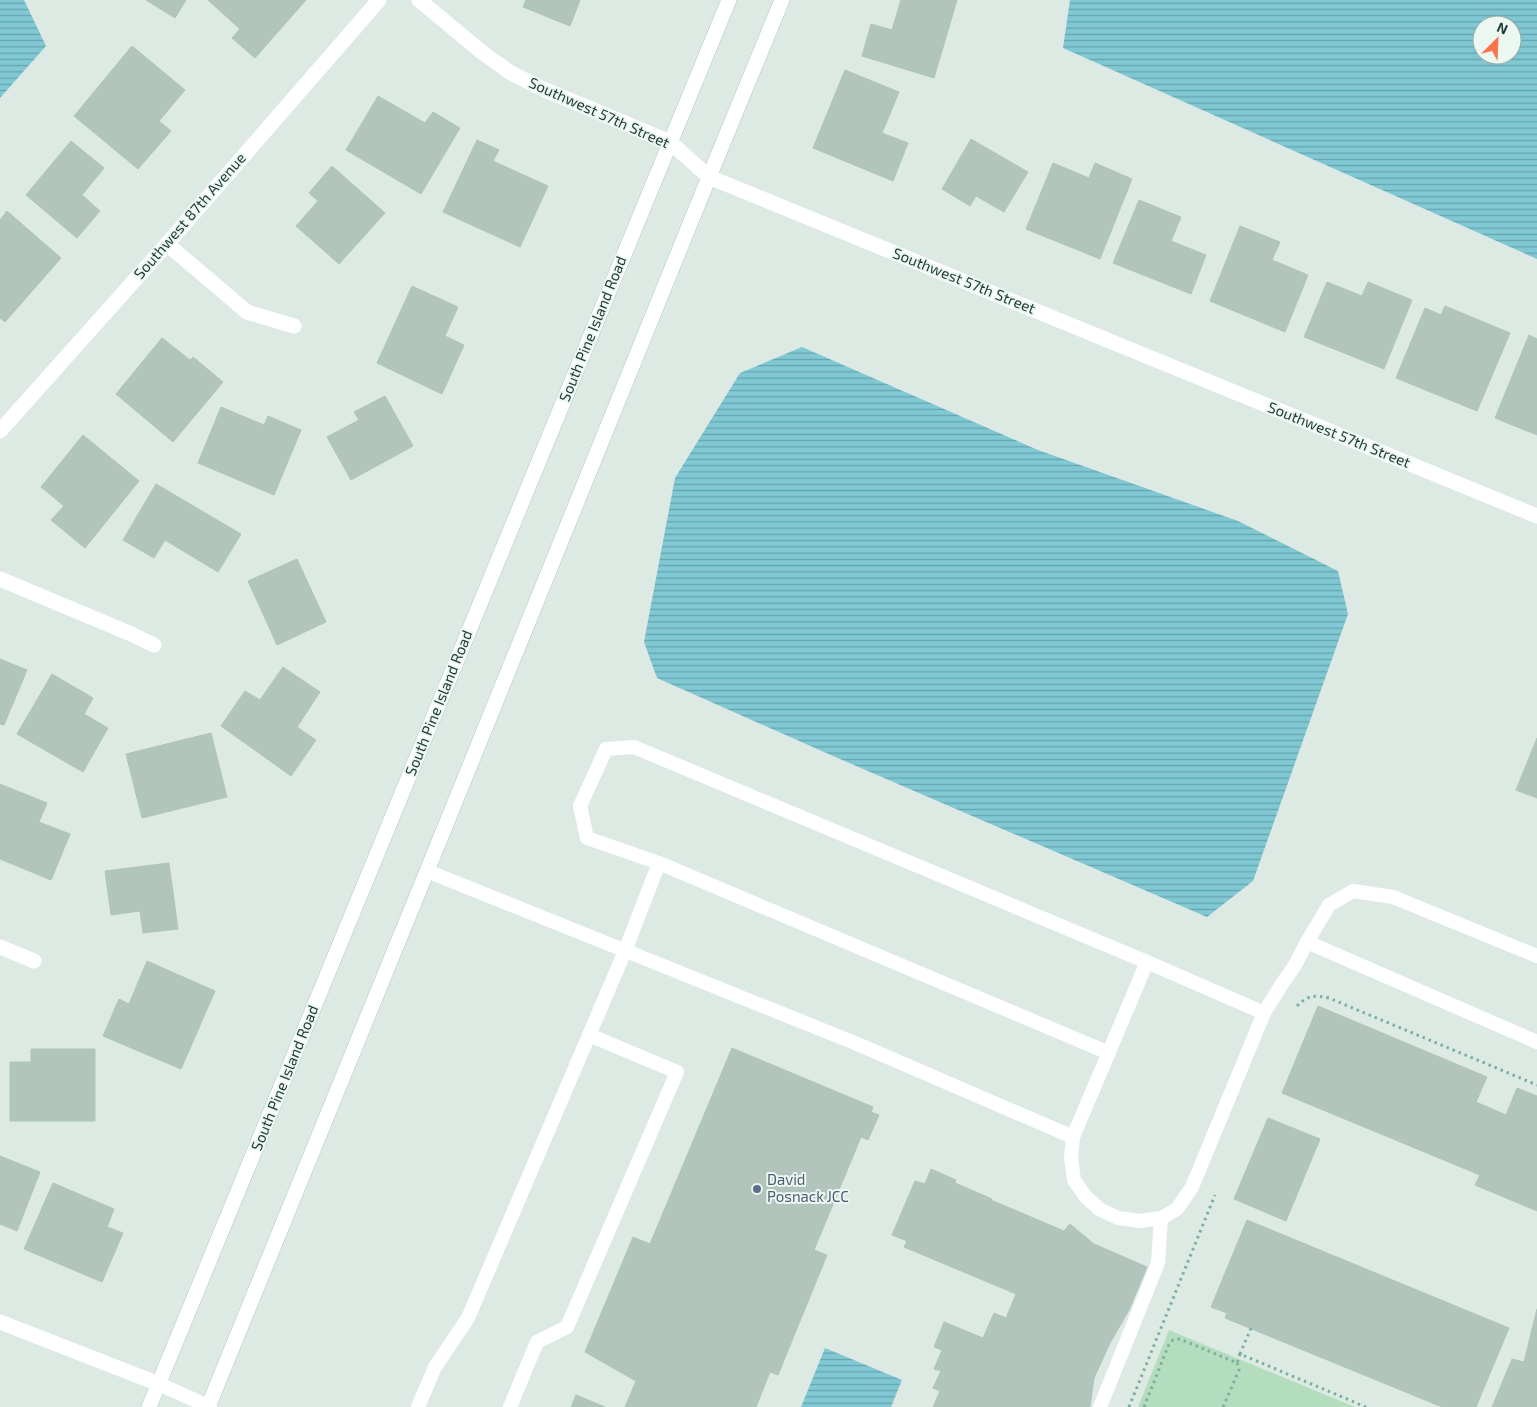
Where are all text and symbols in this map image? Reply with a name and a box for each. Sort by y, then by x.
north arrow [1472,15,1522,65]
text: N [1494,18,1511,37]
street label: Southwest 57th Street [526,73,673,151]
street label: Southwest 87th Avenue [129,149,249,282]
street label: Southwest 57th Street [890,243,1039,317]
street label: South Pine Island Road [555,253,630,404]
street label: Southwest 57th Street [1265,397,1414,471]
street label: South Pine Island Road [401,627,476,778]
street label: South Pine Island Road [247,1002,322,1153]
place label: David Posnack JCC [767,1170,849,1205]
marker: David Posnack JCC [751,1183,763,1195]

